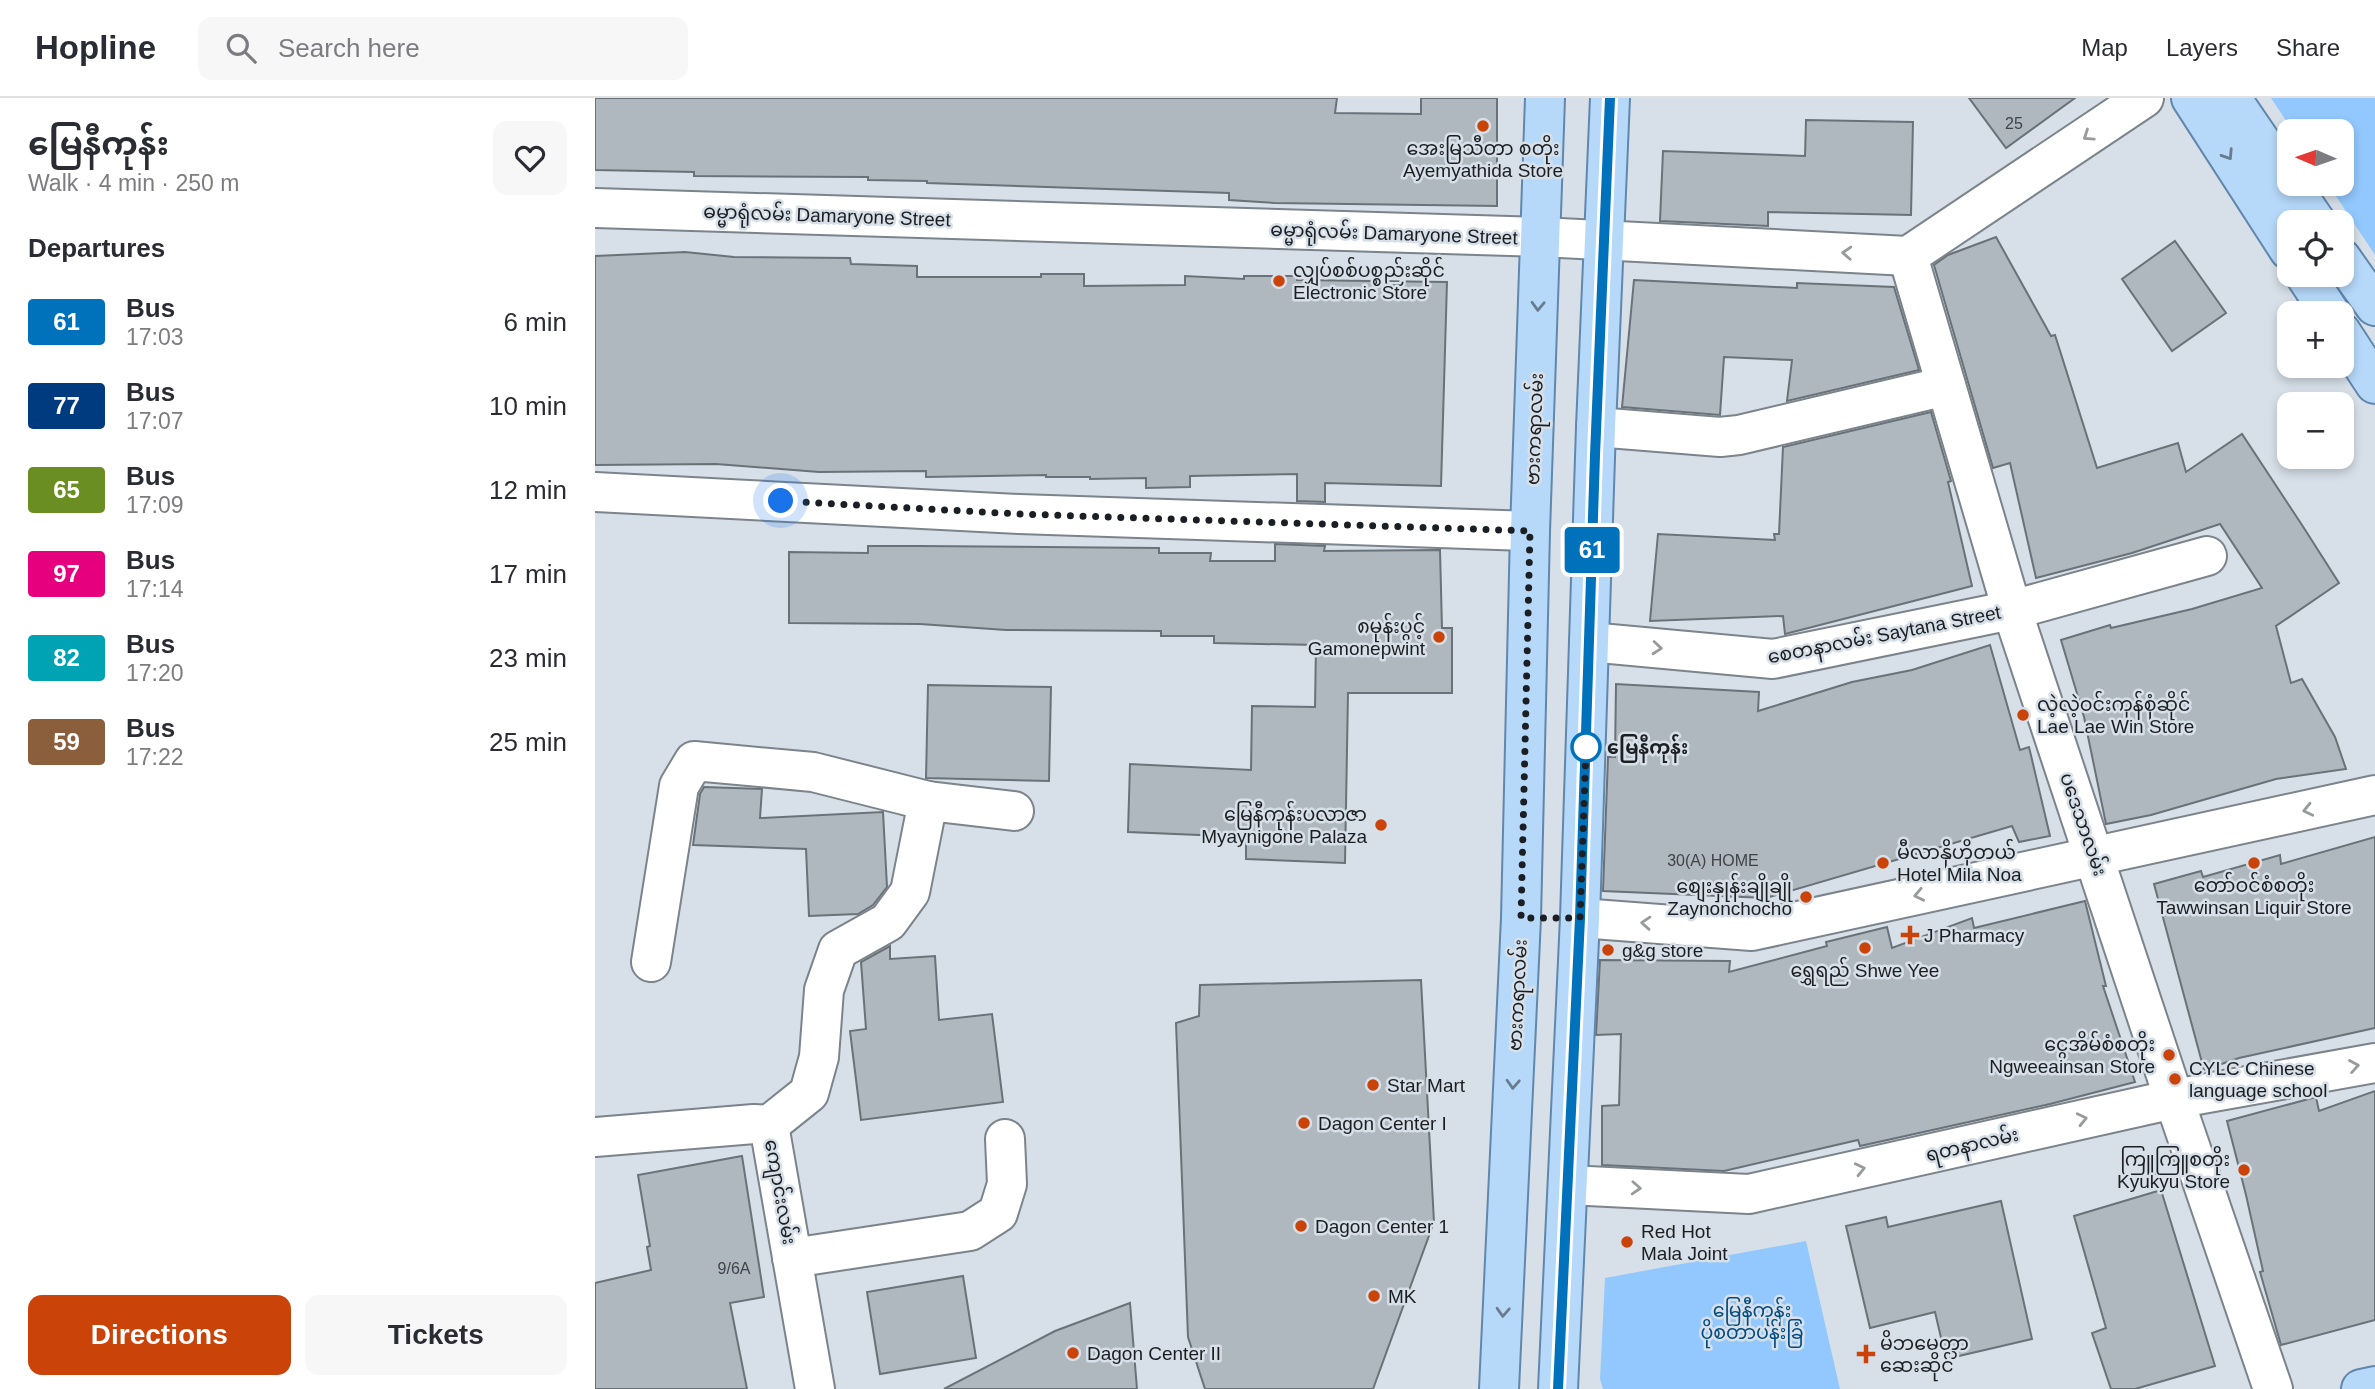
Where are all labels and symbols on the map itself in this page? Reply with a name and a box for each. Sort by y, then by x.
house number: 25 [2005,115,2023,132]
marker: အေးမြသီတာ စတိုး Ayemyathida Store [1475,118,1491,134]
north arrow [2277,119,2354,196]
one-way arrow [2082,128,2095,141]
place label: အေးမြသီတာ စတိုး Ayemyathida Store [1403,134,1563,181]
one-way arrow [2220,148,2233,161]
street label: ဓမ္မာရုံလမ်း Damaryone Street [703,197,952,236]
street label: ဓမ္မာရုံလမ်း Damaryone Street [1270,215,1519,254]
one-way arrow [1842,245,1853,260]
place label: လျှပ်စစ်ပစ္စည်းဆိုင် Electronic Store [1293,256,1445,303]
marker: လျှပ်စစ်ပစ္စည်းဆိုင် Electronic Store [1271,273,1287,289]
one-way arrow [1531,300,1546,311]
street label: ဗားကရာလမ်း [1518,373,1552,486]
your location [763,483,798,518]
line badge: 61 [1560,527,1623,573]
street label: စေတနာလမ်း Saytana Street [1765,597,2004,672]
place label: ၈မုန်းပွင့် Gamonepwint [1308,612,1426,659]
marker: ၈မုန်းပွင့် Gamonepwint [1431,629,1447,645]
one-way arrow [1652,640,1663,655]
place label: လဲ့လဲ့ဝင်းကုန်စုံဆိုင် Lae Lae Win Store [2037,690,2194,737]
marker: လဲ့လဲ့ဝင်းကုန်စုံဆိုင် Lae Lae Win Store [2015,707,2031,723]
marker: မြေနီကုန်း [1571,732,1601,762]
place label: မြေနီကုန်း [1607,734,1688,763]
street label: ပဒေသာလမ်း [2056,769,2115,878]
place label: မြေနီကုန်းပလာဇာ Myaynigone Palaza [1201,800,1367,847]
one-way arrow [2302,802,2314,816]
marker: မြေနီကုန်းပလာဇာ Myaynigone Palaza [1373,817,1389,833]
place label: မီလာနိုဟိုတယ် Hotel Mila Noa [1897,838,2022,885]
house number: 30(A) HOME [1667,852,1759,869]
marker: မီလာနိုဟိုတယ် Hotel Mila Noa [1875,855,1891,871]
marker: တော်ဝင်စံစတိုး Tawwinsan Liquir Store [2246,855,2262,871]
place label: တော်ဝင်စံစတိုး Tawwinsan Liquir Store [2156,871,2352,918]
place label: စျေးနှုန်းချိုချို Zaynonchocho [1667,872,1793,919]
one-way arrow [1913,887,1925,902]
marker: စျေးနှုန်းချိုချို Zaynonchocho [1798,889,1814,905]
one-way arrow [1640,916,1651,931]
place label: J Pharmacy [1924,925,2025,946]
marker: J Pharmacy [1902,927,1918,943]
street label: ဗားကရာလမ်း [1500,938,1536,1052]
place label: g&g store [1622,940,1703,961]
marker: ရွှေရည် Shwe Yee [1857,940,1873,956]
marker: g&g store [1600,942,1616,958]
place label: ရွှေရည် Shwe Yee [1791,956,1939,986]
place label: ငွေအိမ်စံစတိုး Ngweeainsan Store [1989,1030,2155,1077]
marker: ငွေအိမ်စံစတိုး Ngweeainsan Store [2161,1047,2177,1063]
place label: CYLC Chinese language school [2189,1058,2327,1101]
one-way arrow [2348,1060,2360,1075]
marker: CYLC Chinese language school [2167,1071,2183,1087]
place label: Star Mart [1387,1075,1466,1096]
marker: Star Mart [1365,1077,1381,1093]
one-way arrow [1506,1079,1521,1090]
place label: Dagon Center I [1318,1113,1447,1134]
one-way arrow [2076,1113,2088,1127]
marker: Dagon Center I [1296,1115,1312,1131]
street label: ရတနာလမ်း [1923,1120,2022,1170]
street label: ကျောင်းလမ်း [756,1137,804,1247]
place label: ကြူကြူစတိုး Kyukyu Store [2117,1145,2230,1192]
one-way arrow [1854,1162,1866,1177]
marker: ကြူကြူစတိုး Kyukyu Store [2236,1162,2252,1178]
one-way arrow [1630,1181,1641,1196]
place label: Dagon Center 1 [1315,1216,1449,1237]
marker: Dagon Center 1 [1293,1218,1309,1234]
place label: Red Hot Mala Joint [1641,1221,1728,1264]
marker: Red Hot Mala Joint [1619,1234,1635,1250]
house number: 9/6A [718,1260,751,1277]
place label: MK [1388,1286,1417,1307]
marker: MK [1366,1288,1382,1304]
park label: မြေနီကုန်း ပိုစတာပန်းခြံ [1700,1296,1804,1349]
one-way arrow [1496,1306,1511,1317]
place label: မိဘမေတ္တာ ဆေးဆိုင် [1880,1329,1969,1382]
place label: Dagon Center II [1087,1343,1221,1364]
marker: Dagon Center II [1065,1345,1081,1361]
marker: မိဘမေတ္တာ ဆေးဆိုင် [1858,1346,1874,1362]

